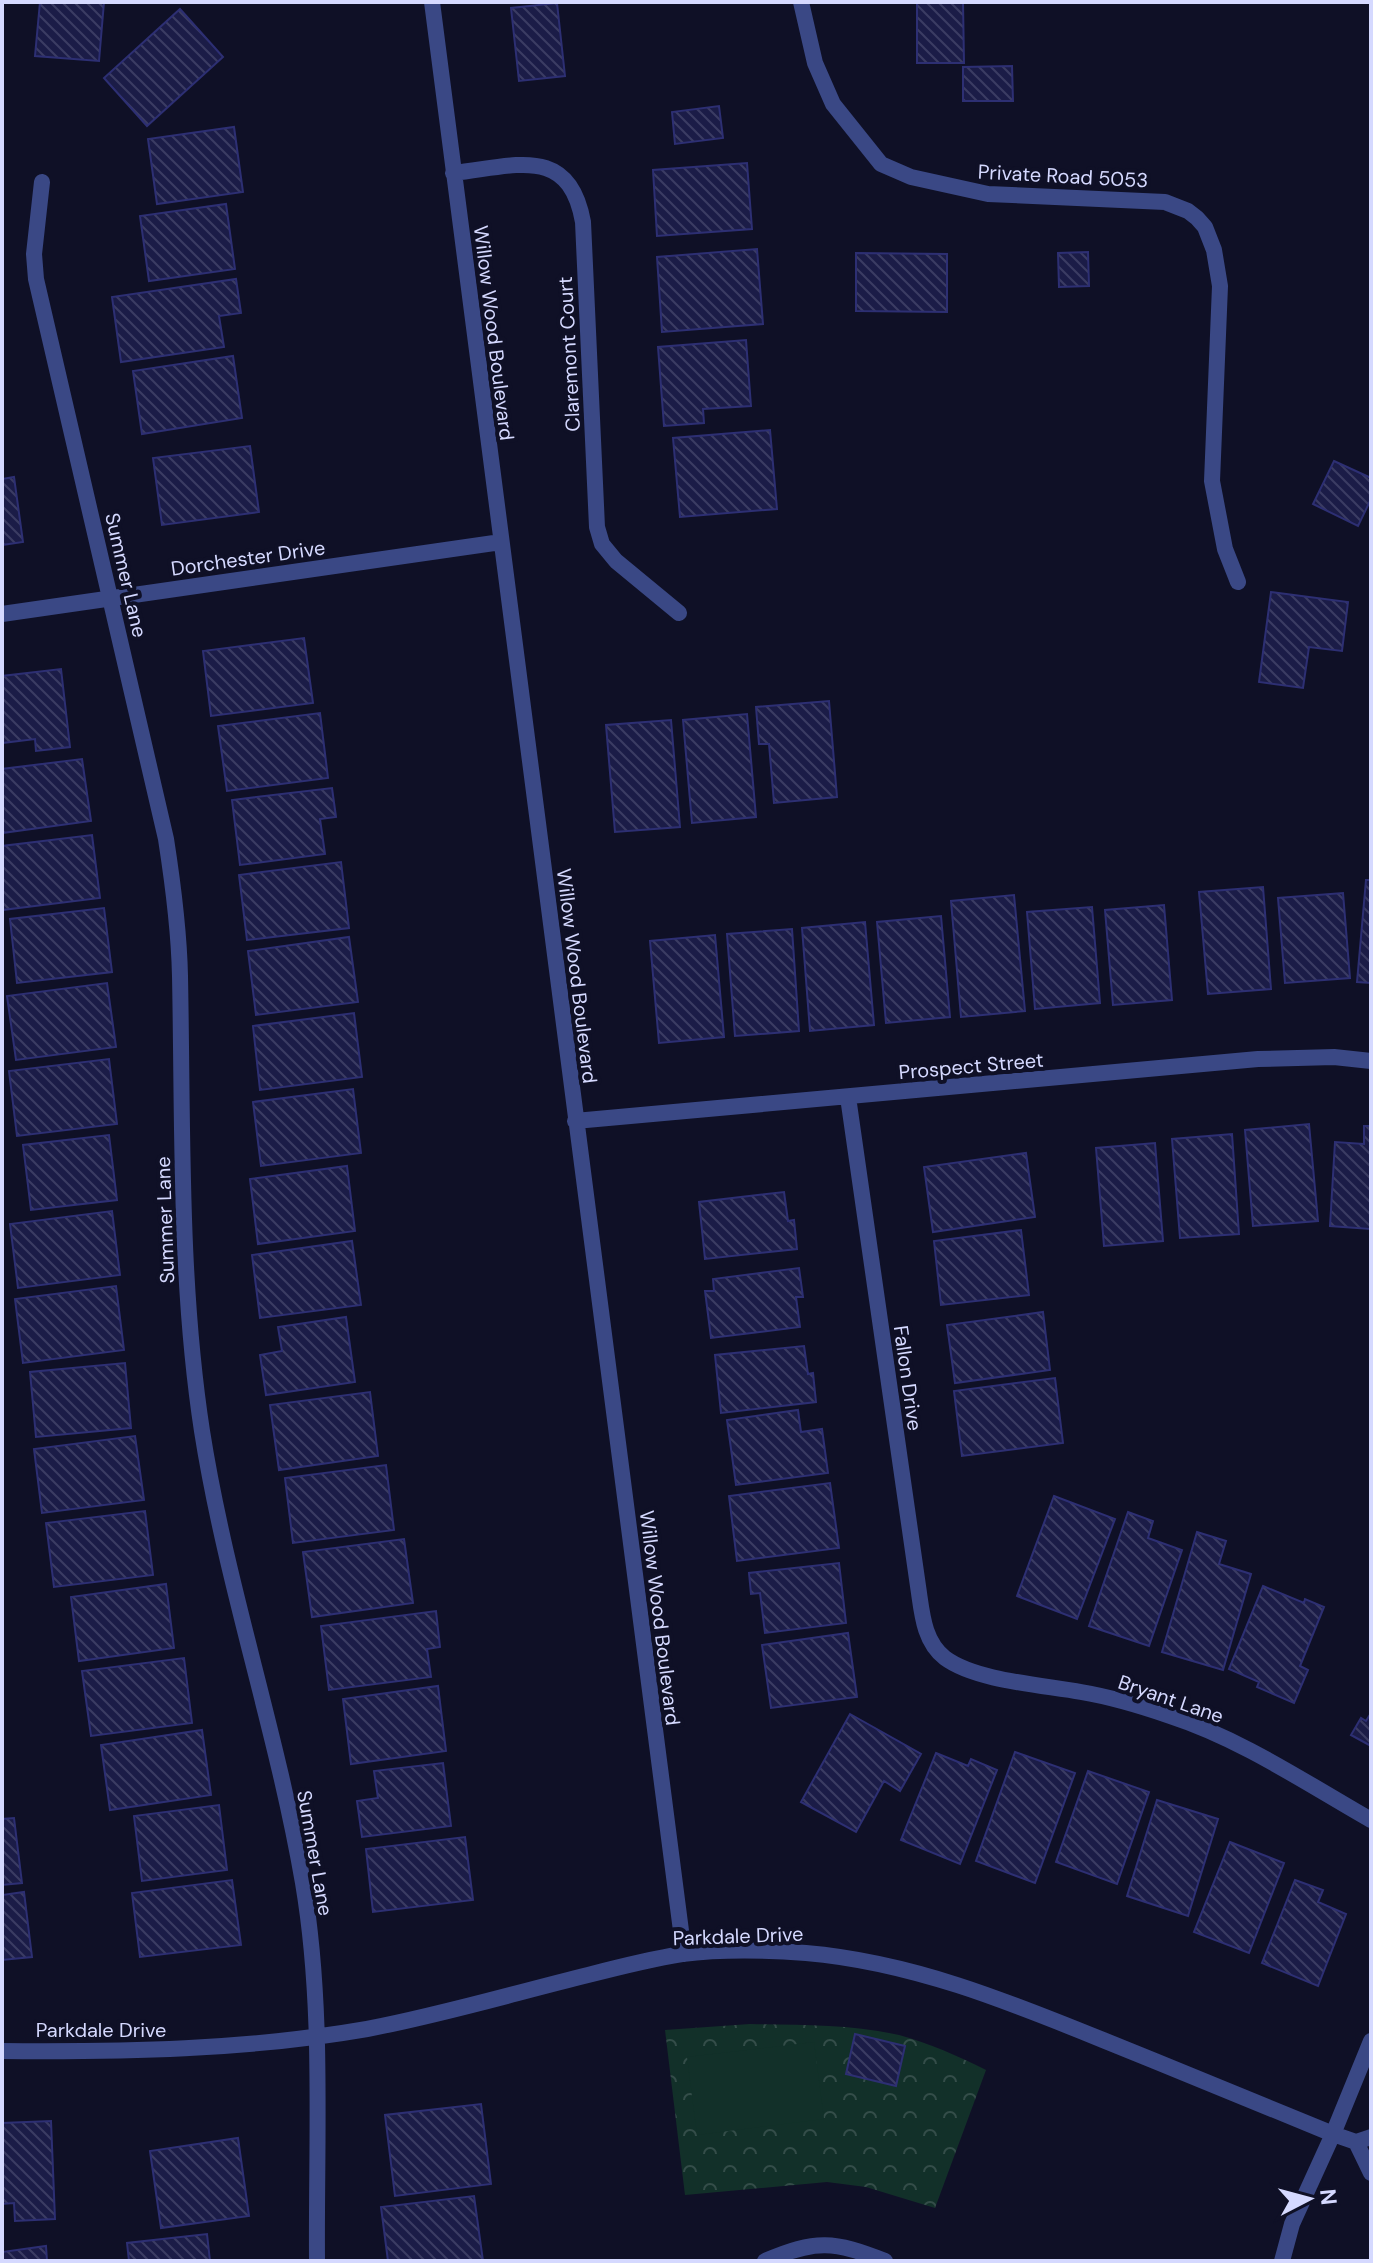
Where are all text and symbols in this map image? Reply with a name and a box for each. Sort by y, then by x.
street label: Private Road 5053 [977,159,1149,193]
street label: Willow Wood Boulevard [468,224,520,442]
street label: Claremont Court [552,276,586,432]
street label: Summer Lane [99,510,153,640]
street label: Dorchester Drive [169,534,327,582]
street label: Willow Wood Boulevard [551,867,603,1085]
street label: Prospect Street [897,1047,1045,1085]
street label: Summer Lane [150,1156,180,1284]
street label: Fallon Drive [888,1324,928,1432]
street label: Willow Wood Boulevard [634,1509,686,1727]
street label: Bryant Lane [1115,1669,1227,1729]
street label: Summer Lane [291,1788,339,1918]
street label: Parkdale Drive [672,1921,804,1951]
street label: Parkdale Drive [36,2017,166,2043]
north arrow [1269,2159,1349,2239]
text: N [1313,2187,1344,2206]

